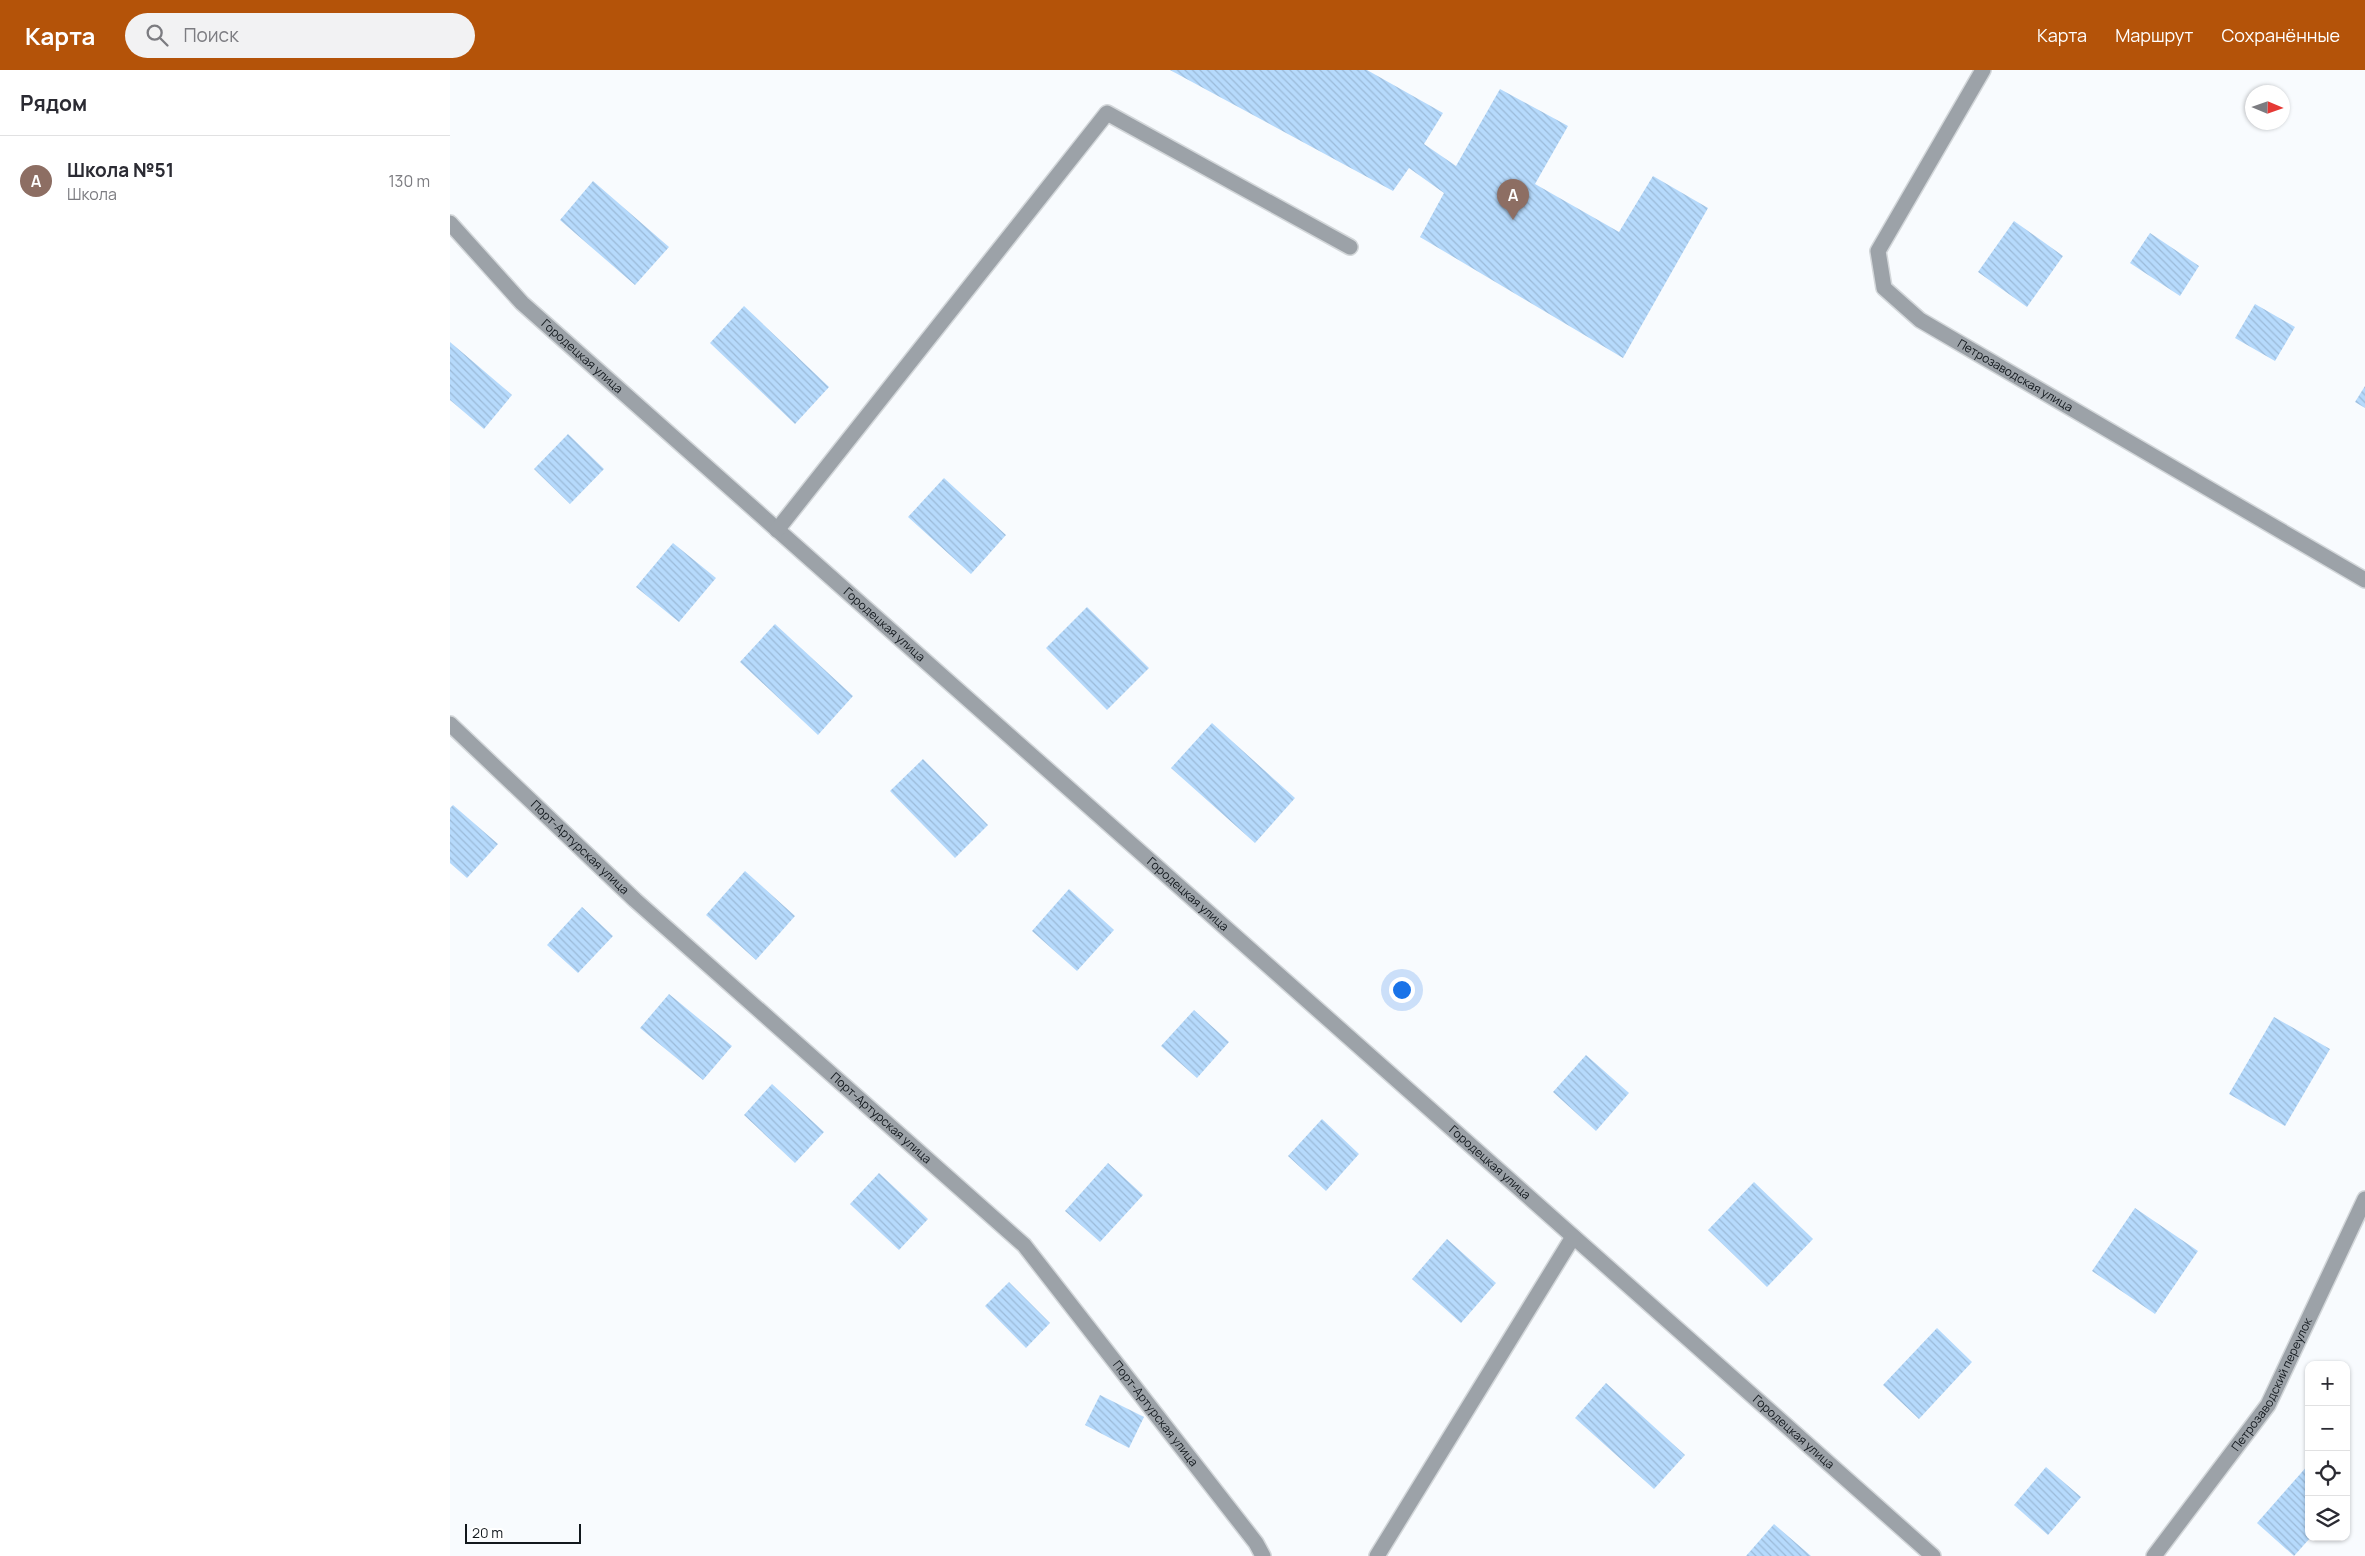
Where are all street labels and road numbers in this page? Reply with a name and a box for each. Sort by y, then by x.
street label: Городецкая улица [538,315,627,397]
street label: Петрозаводская улица [1954,335,2076,416]
street label: Городецкая улица [840,583,929,665]
street label: Порт-Артурская улица [527,796,633,898]
street label: Городецкая улица [1144,853,1233,935]
street label: Порт-Артурская улица [827,1068,935,1167]
street label: Городецкая улица [1446,1121,1535,1203]
street label: Петрозаводский переулок [2227,1314,2316,1454]
street label: Порт-Артурская улица [1109,1357,1202,1470]
street label: Городецкая улица [1749,1391,1838,1473]

